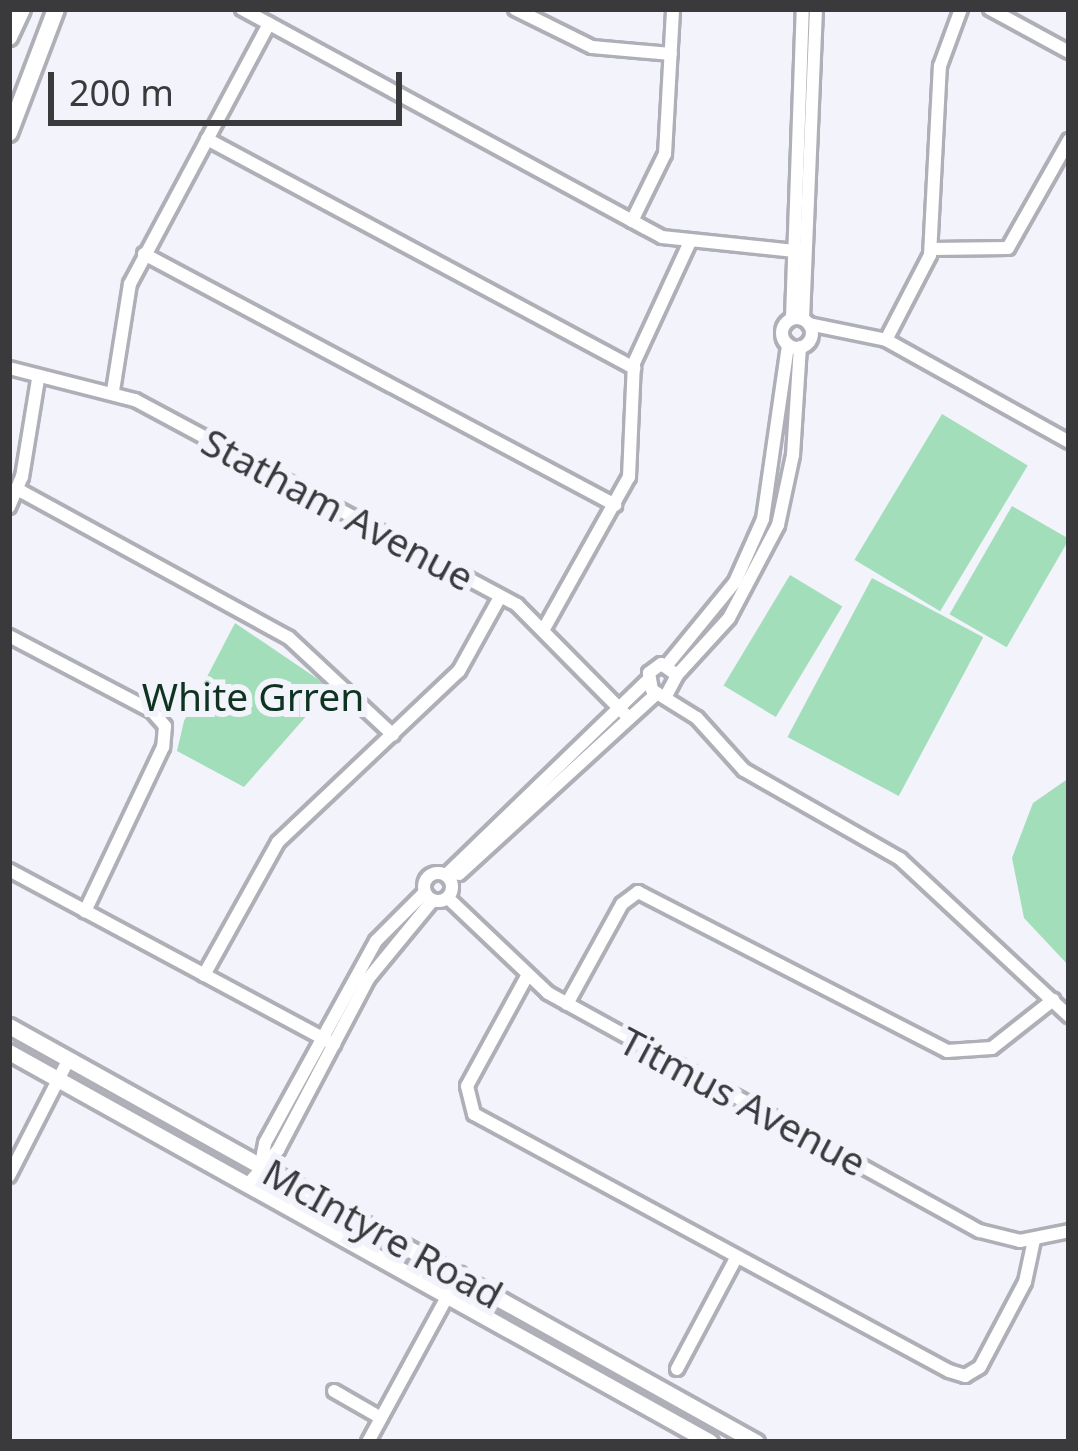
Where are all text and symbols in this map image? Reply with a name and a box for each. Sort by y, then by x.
scale bar [54,48,408,122]
text: 200 m [69,68,174,117]
street label: Statham Avenue [194,418,482,600]
park label: White Grren [142,673,364,719]
street label: Titmus Avenue [612,1016,874,1186]
street label: McIntyre Road [255,1148,511,1318]

